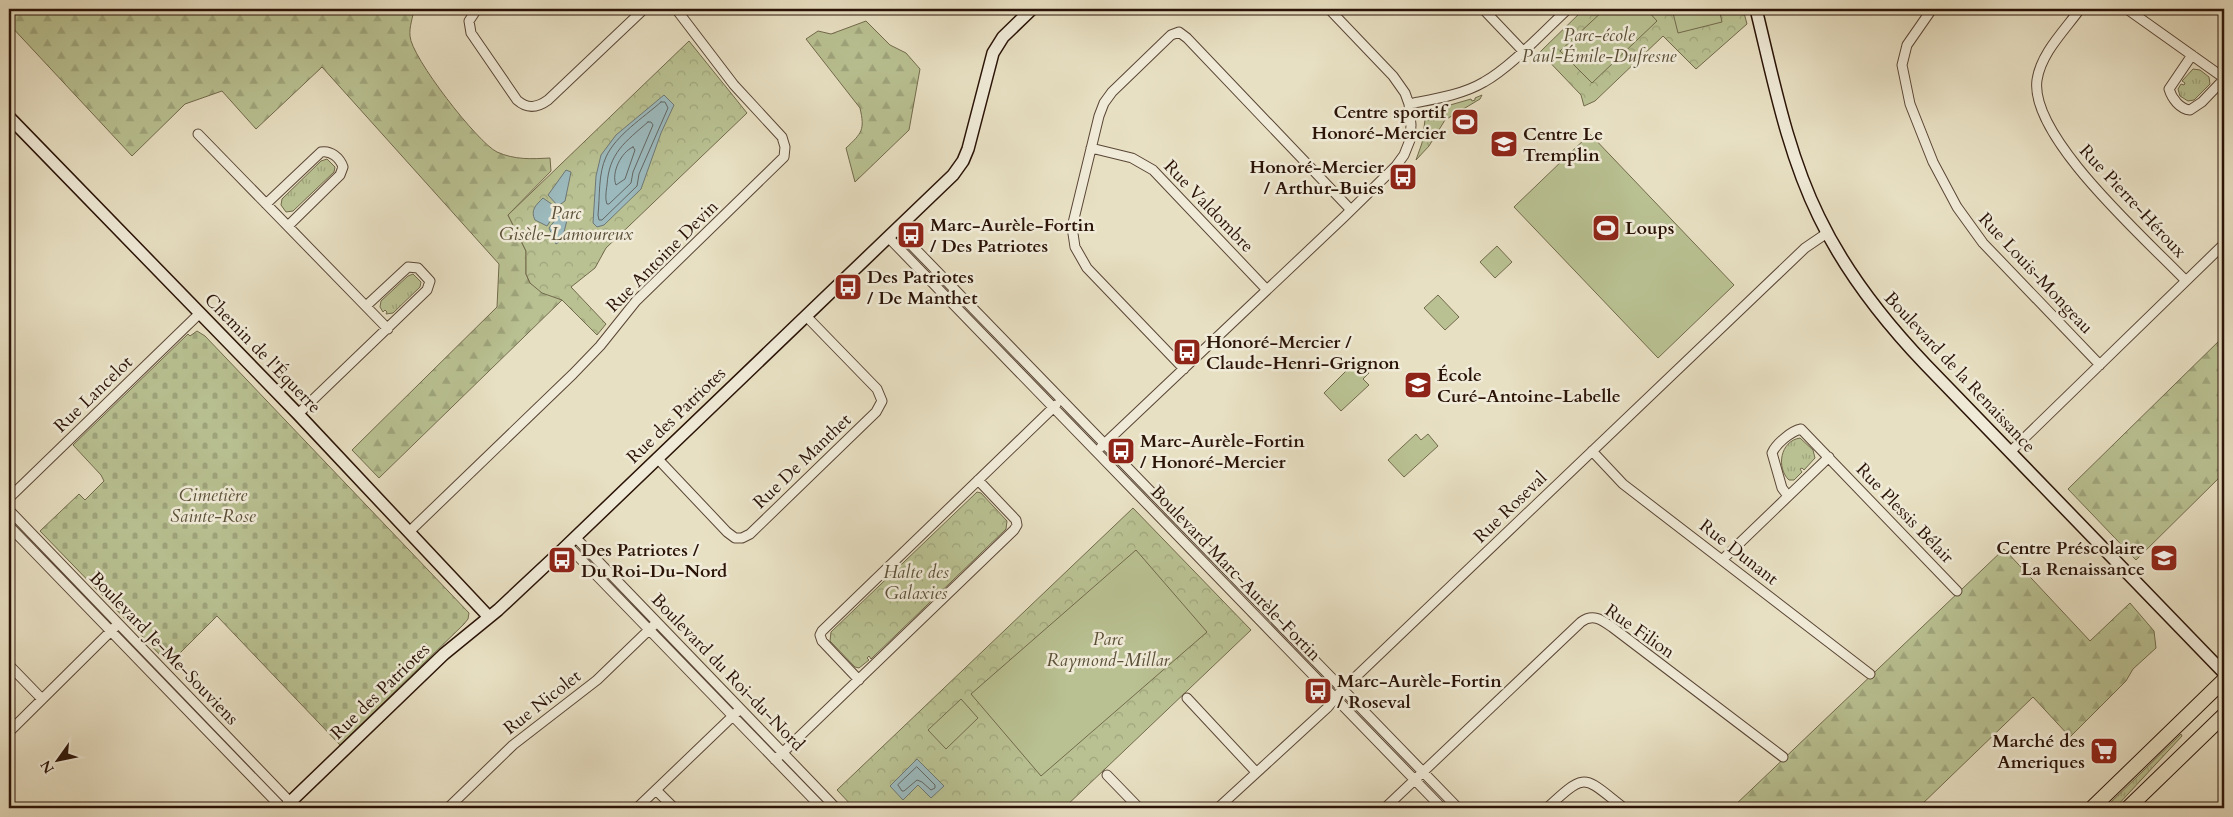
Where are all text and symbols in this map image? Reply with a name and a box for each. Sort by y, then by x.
park label: Parc-école Paul-Émile-Dufresne [1522,23,1677,69]
place label: Centre sportif Honoré-Mercier [1311,100,1449,146]
sports icon: Centre sportif Honoré-Mercier [1450,107,1480,137]
place label: Centre Le Tremplin [1523,122,1603,168]
school or university icon: Centre Le Tremplin [1489,129,1519,159]
street label: Rue Pierre-Héroux [2073,139,2192,264]
street label: Rue Valdombre [1158,155,1259,258]
place label: Honoré-Mercier / Arthur-Buies [1249,155,1385,201]
bus stop icon: Honoré-Mercier / Arthur-Buies [1388,162,1418,192]
street label: Rue Antoine Devin [601,194,725,318]
park label: Parc Gisèle-Lamoureux [499,201,633,247]
street label: Rue Louis-Mongeau [1973,207,2099,340]
place label: Marc-Aurèle-Fortin / Des Patriotes [930,213,1095,259]
sports icon: Loups [1591,213,1621,243]
place label: Loups [1625,216,1674,241]
bus stop icon: Marc-Aurèle-Fortin / Des Patriotes [896,220,926,250]
place label: Des Patriotes / De Manthet [867,265,978,311]
bus stop icon: Des Patriotes / De Manthet [833,272,863,302]
street label: Boulevard de la Renaissance [1878,286,2041,459]
street label: Chemin de l'Équerre [199,288,327,419]
place label: Honoré-Mercier / Claude-Henri-Grignon [1206,330,1400,376]
bus stop icon: Honoré-Mercier / Claude-Henri-Grignon [1172,337,1202,367]
street label: Rue Lancelot [48,350,138,438]
street label: Rue des Patriotes [621,361,732,469]
place label: École Curé-Antoine-Labelle [1437,363,1621,409]
school or university icon: École Curé-Antoine-Labelle [1403,370,1433,400]
street label: Rue De Manthet [748,408,857,515]
place label: Marc-Aurèle-Fortin / Honoré-Mercier [1140,429,1305,475]
bus stop icon: Marc-Aurèle-Fortin / Honoré-Mercier [1106,436,1136,466]
street label: Rue Plessis Bélair [1850,458,1959,569]
street label: Rue Roseval [1468,466,1553,549]
street label: Boulevard Marc-Aurèle-Fortin [1145,480,1327,667]
park label: Cimetière Sainte-Rose [170,483,257,529]
street label: Rue Dunant [1694,514,1784,591]
place label: Centre Préscolaire La Renaissance [1996,536,2145,582]
place label: Des Patriotes / Du Roi-Du-Nord [581,538,728,584]
school or university icon: Centre Préscolaire La Renaissance [2149,543,2179,573]
bus stop icon: Des Patriotes / Du Roi-Du-Nord [547,545,577,575]
park label: Halte des Galaxies [883,560,949,606]
street label: Boulevard Je-Me-Souviens [83,566,244,731]
street label: Boulevard du Roi-du-Nord [645,588,810,757]
street label: Rue Filion [1600,598,1680,665]
park label: Parc Raymond-Millar [1047,627,1171,673]
street label: Rue des Patriotes [325,637,436,745]
street label: Rue Nicolet [498,664,587,741]
place label: Marc-Aurèle-Fortin / Roseval [1337,669,1502,715]
bus stop icon: Marc-Aurèle-Fortin / Roseval [1303,676,1333,706]
place label: Marché des Ameriques [1992,729,2085,775]
north arrow [32,734,82,784]
supermarket icon: Marché des Ameriques [2089,736,2119,766]
text: N [36,757,59,777]

